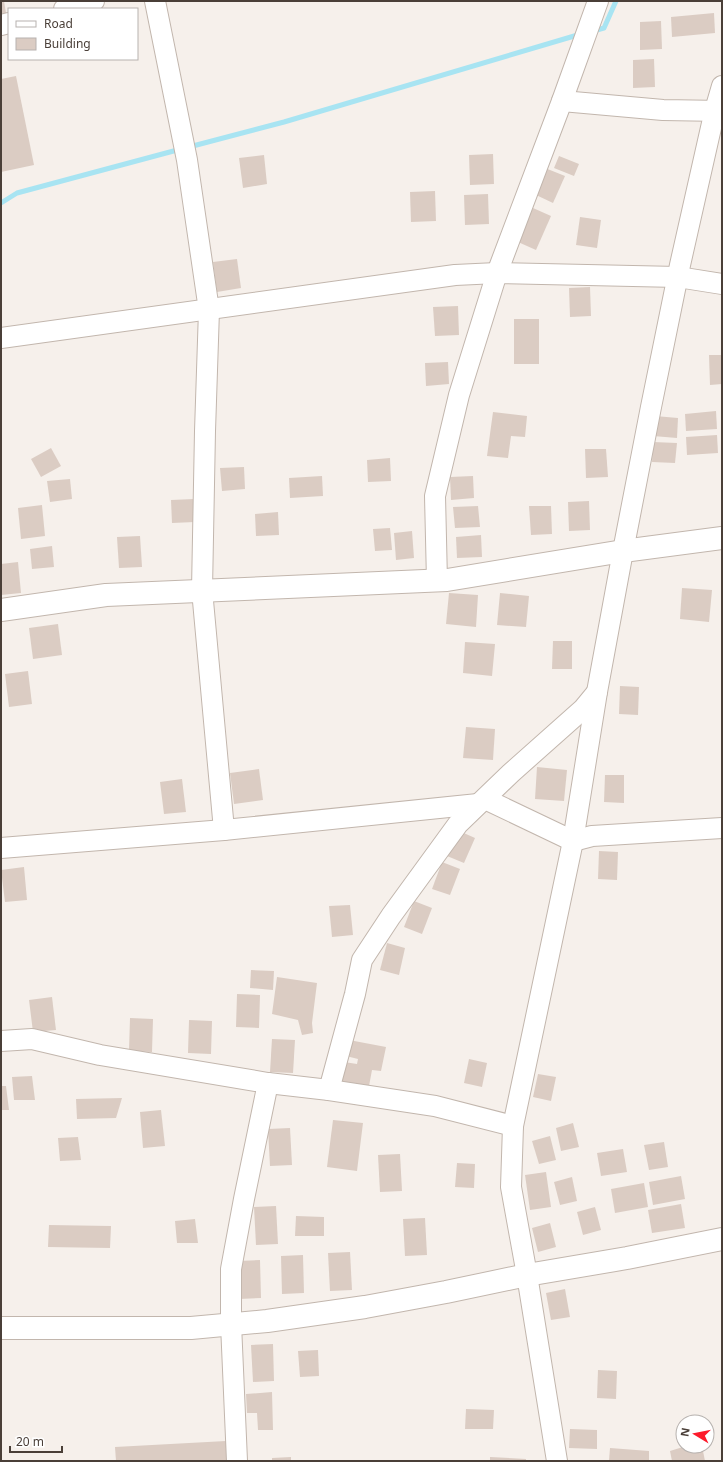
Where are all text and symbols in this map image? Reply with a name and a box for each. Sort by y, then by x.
legend [8,8,138,60]
text: Road [44,15,73,32]
text: Building [44,35,91,52]
north arrow [675,1414,715,1454]
text: N [676,1426,693,1438]
scale bar [10,1428,62,1454]
text: 20 m [16,1433,44,1450]

